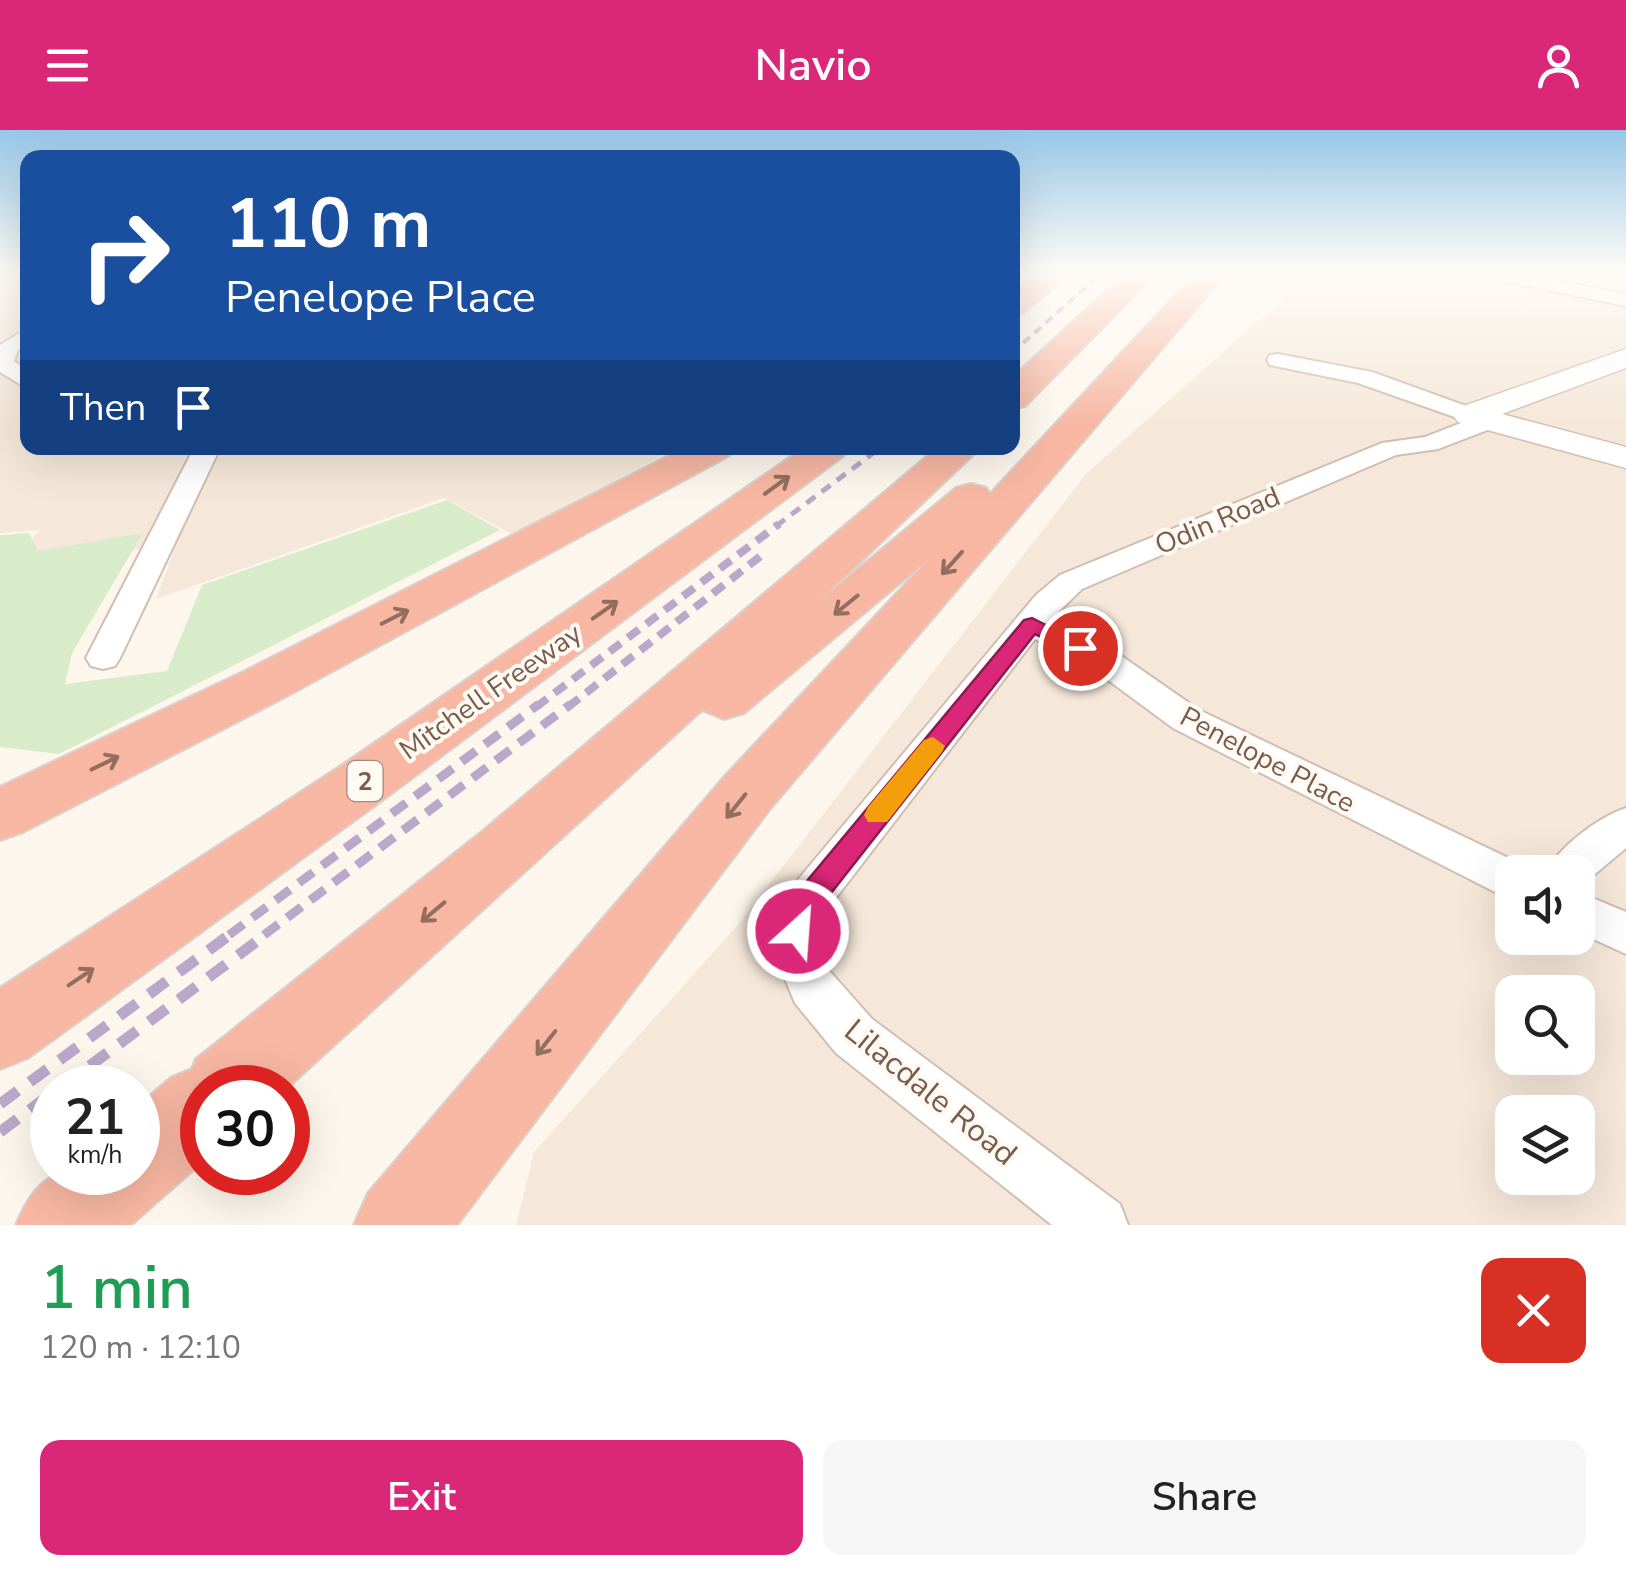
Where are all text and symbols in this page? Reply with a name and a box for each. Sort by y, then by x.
text: Navio [754,35,872,96]
icon: menu [40,38,95,93]
icon: person [1531,38,1586,93]
text: 110 m [225,176,431,272]
icon: right [60,190,190,320]
text: Penelope Place [225,267,536,328]
icon: arrive [166,380,221,435]
text: Then [60,382,146,433]
one-way arrow [763,475,790,496]
street label: Odin Road [1149,478,1286,564]
one-way arrow [941,550,964,575]
one-way arrow [834,594,860,616]
one-way arrow [591,600,618,621]
pin [1038,606,1123,691]
one-way arrow [380,607,410,626]
street label: Mitchell Freeway [392,614,590,769]
icon: arrive [1053,621,1108,676]
street label: Penelope Place [1173,698,1362,822]
one-way arrow [90,753,119,772]
road number: 2 [348,761,382,801]
one-way arrow [726,793,748,819]
map controls [1495,855,1595,1195]
button: sound [1495,855,1595,955]
position arrow [746,879,850,983]
one-way arrow [421,901,447,923]
one-way arrow [66,967,94,988]
button: search [1495,975,1595,1075]
street label: Lilacdale Road [835,1009,1026,1175]
one-way arrow [536,1029,557,1056]
speed limit sign: 30 [180,1065,310,1195]
text: 21 [65,1083,125,1152]
button: layers [1495,1095,1595,1195]
text: km/h [67,1138,123,1172]
text: 1 min [40,1247,193,1329]
button: close [1481,1258,1586,1363]
text: 120 m · 12:10 [40,1326,241,1369]
button: Exit [40,1440,803,1555]
button: Share [823,1440,1586,1555]

